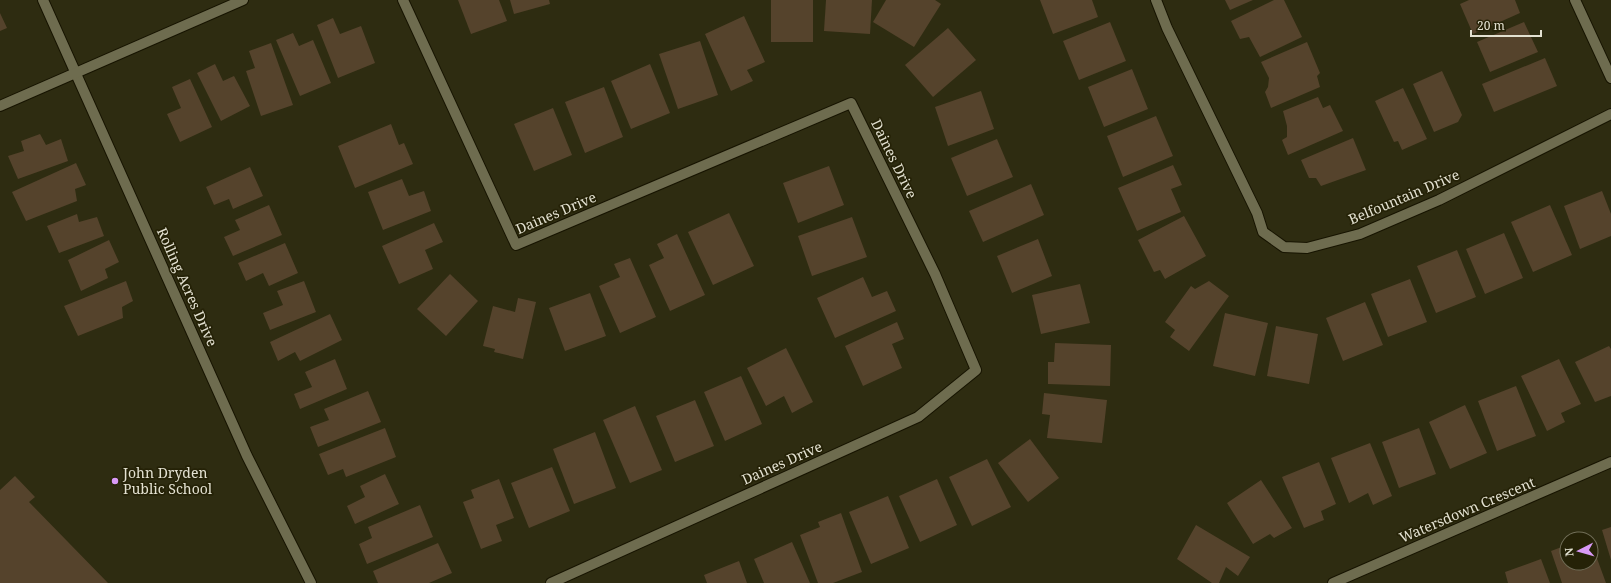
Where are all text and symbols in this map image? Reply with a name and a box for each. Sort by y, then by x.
scale bar [1471,12,1541,38]
text: 20 m [1477,17,1505,34]
street label: Daines Drive [867,116,922,202]
street label: Belfountain Drive [1345,165,1462,229]
street label: Daines Drive [513,187,599,238]
street label: Rolling Acres Drive [153,224,222,349]
street label: Daines Drive [739,436,825,489]
place label: John Dryden Public School [122,463,213,498]
street label: Watersdown Crescent [1396,472,1538,547]
marker: John Dryden Public School [110,476,120,486]
north arrow [1559,531,1599,571]
text: N [1561,547,1576,557]

